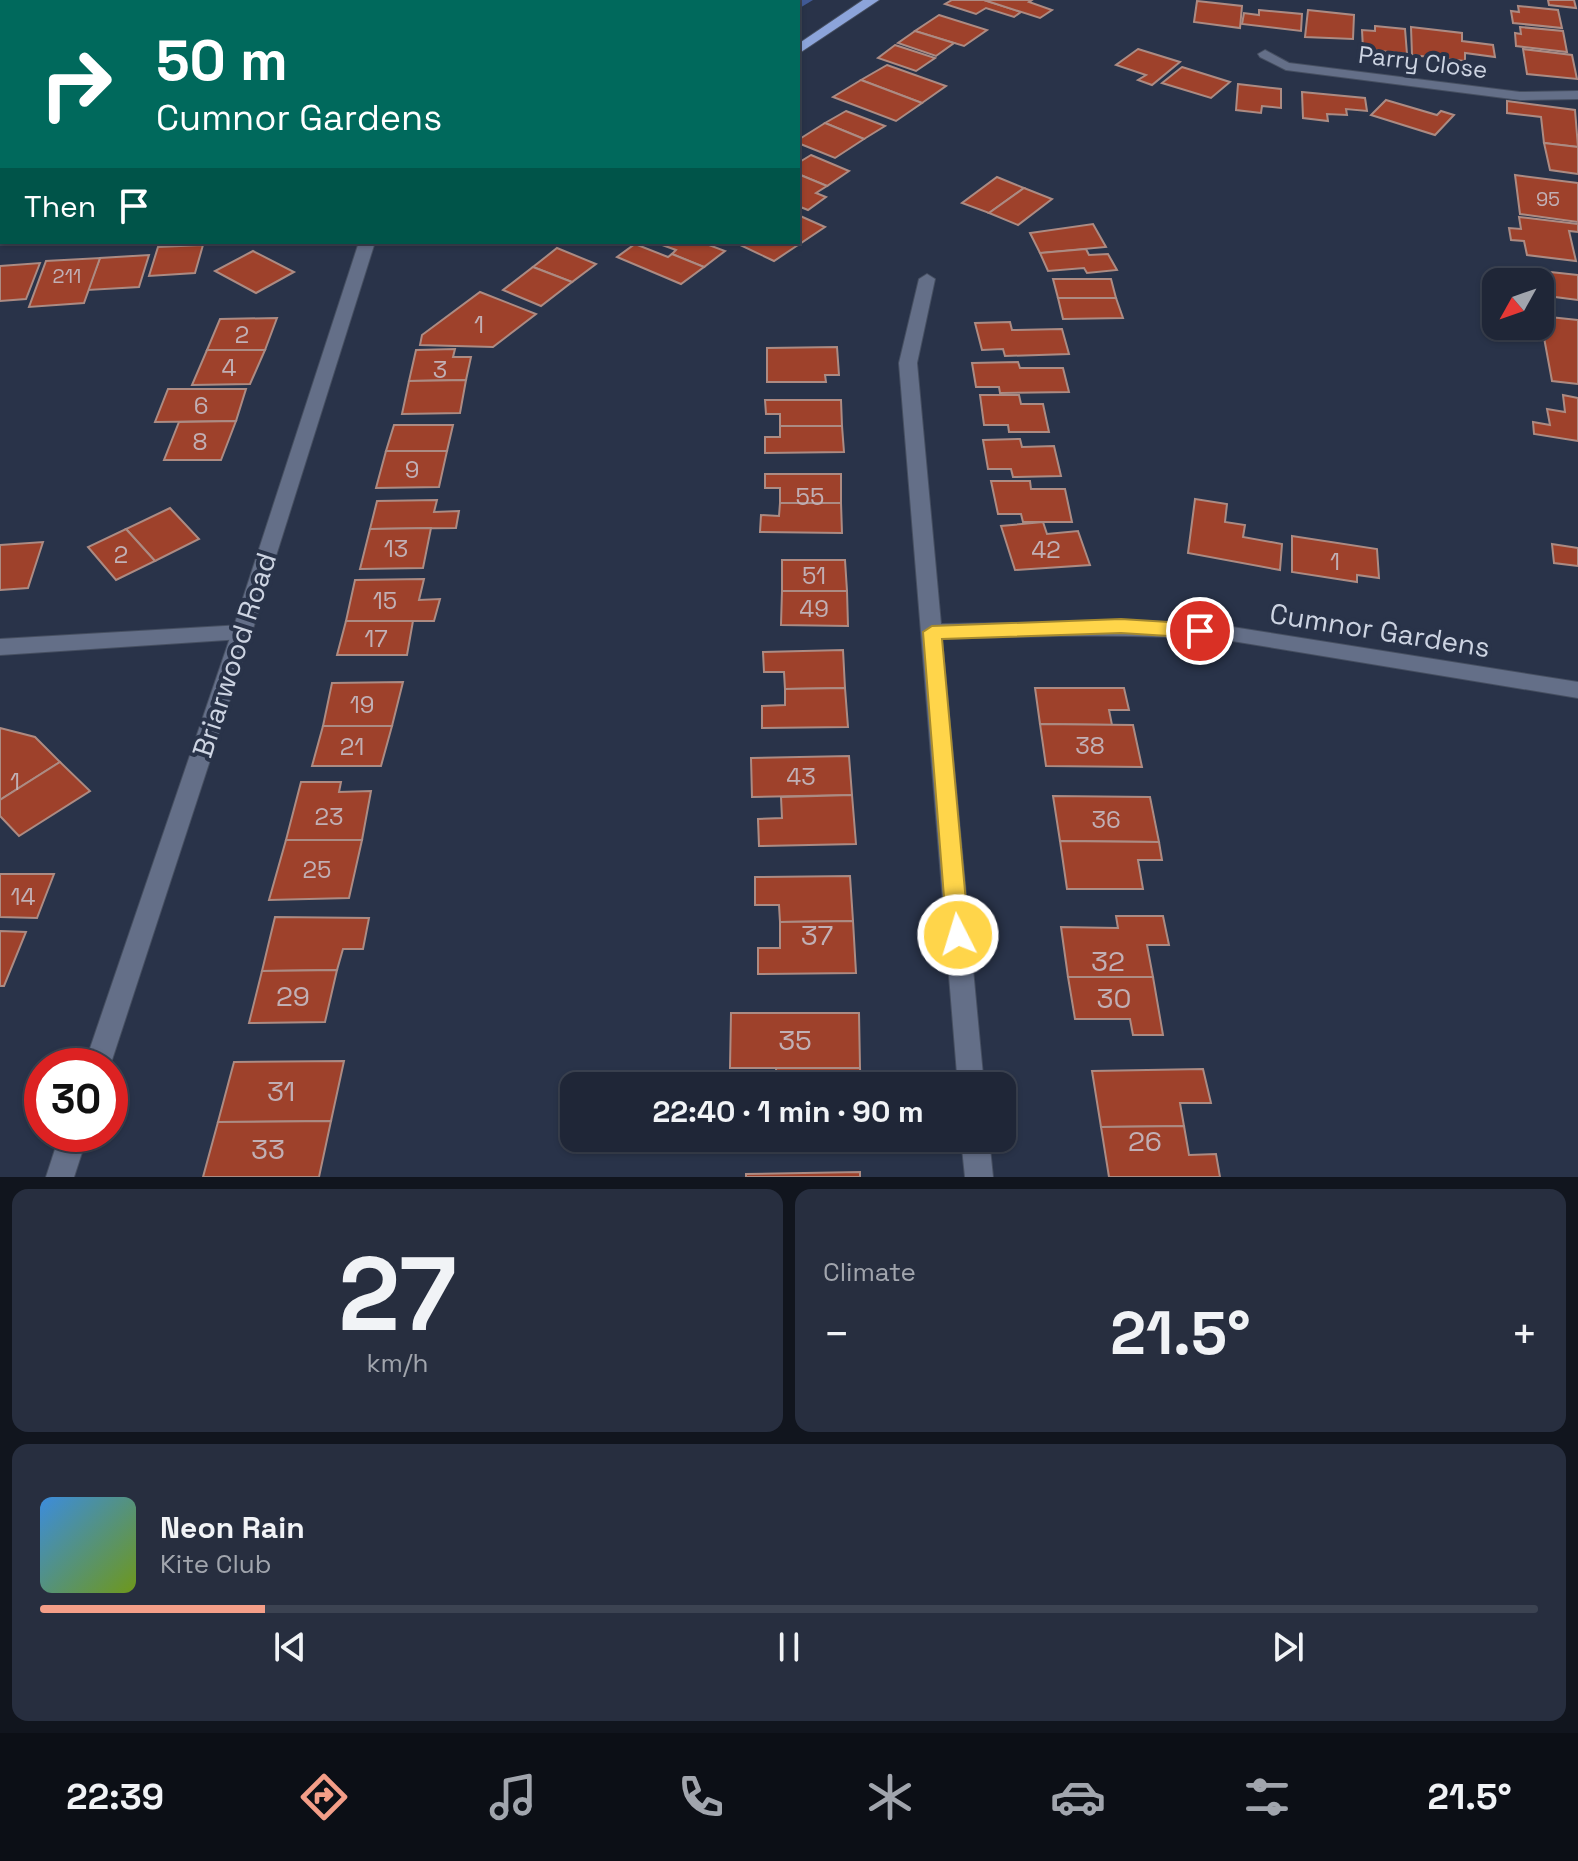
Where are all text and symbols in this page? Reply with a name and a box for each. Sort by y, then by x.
text: 50 m [156,25,288,96]
icon: right [24,32,128,136]
street label: Parry Close [1357,39,1489,85]
text: Cumnor Gardens [156,95,442,141]
icon: arrive [112,184,156,228]
house number: 95 [1536,186,1560,212]
text: Then [24,187,96,226]
house number: 211 [53,263,81,289]
north arrow [1482,268,1554,340]
map controls [1482,268,1554,340]
house number: 1 [474,309,484,340]
house number: 2 [235,319,249,350]
house number: 4 [222,352,237,383]
house number: 3 [433,354,447,385]
house number: 6 [194,390,208,421]
house number: 8 [193,426,207,457]
house number: 9 [405,454,419,485]
house number: 55 [796,481,824,512]
house number: 13 [384,533,408,564]
house number: 42 [1031,534,1061,565]
house number: 2 [114,539,128,570]
house number: 1 [1330,546,1340,577]
street label: Briarwood Road [184,548,284,762]
house number: 51 [802,560,826,591]
house number: 15 [373,585,397,616]
house number: 49 [799,593,829,624]
street label: Cumnor Gardens [1267,595,1493,665]
pin [1166,597,1234,665]
icon: arrive [1178,609,1222,653]
house number: 17 [364,623,388,654]
house number: 19 [350,689,374,720]
house number: 38 [1075,730,1105,761]
house number: 21 [340,731,364,762]
house number: 43 [786,761,816,792]
house number: 1 [10,766,20,797]
house number: 23 [315,801,343,832]
house number: 36 [1091,804,1121,835]
house number: 25 [303,854,331,885]
house number: 14 [10,881,36,912]
position arrow [916,893,1000,977]
house number: 37 [801,917,833,953]
house number: 32 [1091,943,1125,979]
house number: 29 [276,978,310,1014]
house number: 30 [1097,980,1131,1016]
house number: 35 [778,1022,812,1058]
speed limit sign: 30 [24,1048,128,1152]
house number: 31 [267,1073,295,1109]
text: 22:40 · 1 min · 90 m [652,1092,924,1131]
house number: 26 [1128,1123,1162,1159]
house number: 33 [251,1131,285,1167]
text: 27 [338,1228,457,1360]
text: Climate [823,1255,916,1289]
text: 21.5° [1110,1295,1251,1372]
text: − [823,1306,850,1362]
text: + [1511,1306,1538,1362]
text: km/h [367,1346,428,1380]
text: Neon Rain [160,1508,305,1547]
text: Kite Club [160,1547,272,1581]
icon: previous [268,1625,312,1669]
icon: pause [767,1625,811,1669]
icon: next [1266,1625,1310,1669]
icon: directions [296,1769,352,1825]
icon: music [485,1769,541,1825]
icon: phone [673,1769,729,1825]
icon: climate [862,1769,918,1825]
icon: car [1050,1769,1106,1825]
icon: filters [1239,1769,1295,1825]
text: 22:39 [66,1774,164,1820]
text: 21.5° [1428,1774,1512,1820]

